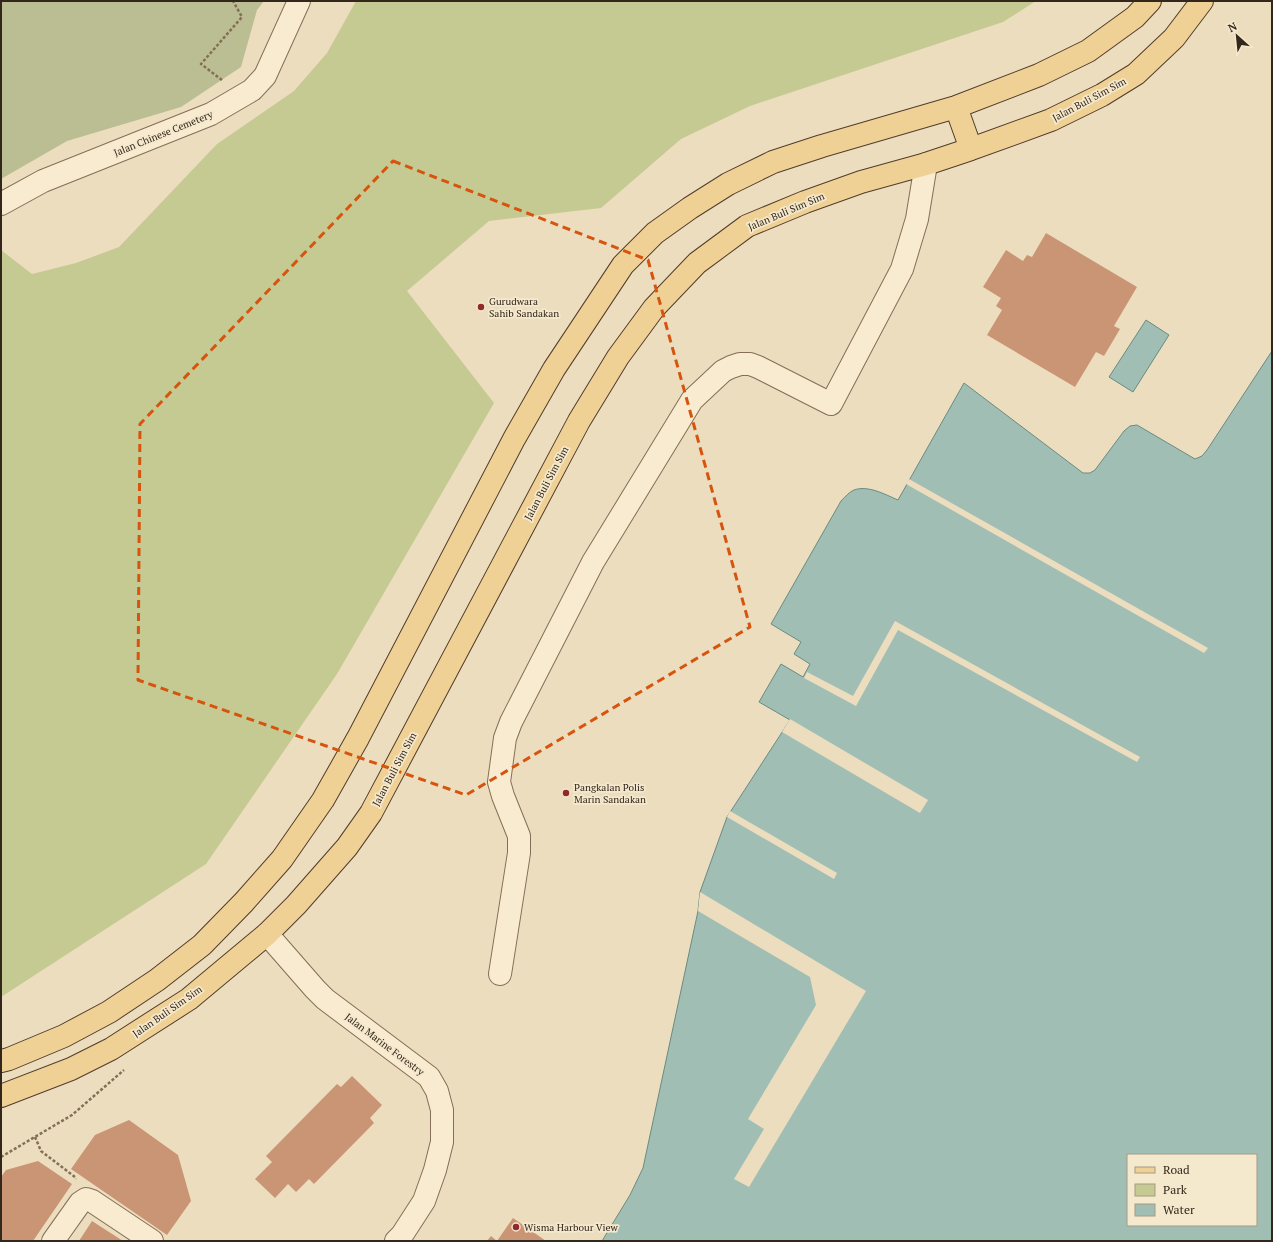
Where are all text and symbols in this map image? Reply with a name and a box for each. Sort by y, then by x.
north arrow [1217,16,1257,56]
text: N [1226,19,1240,35]
street label: Jalan Buli Sim Sim [1050,74,1129,124]
street label: Jalan Chinese Cemetery [112,107,215,159]
street label: Jalan Buli Sim Sim [746,189,827,233]
place label: Gurudwara Sahib Sandakan [489,295,559,320]
marker: Gurudwara Sahib Sandakan [476,302,486,312]
street label: Jalan Buli Sim Sim [522,444,572,522]
street label: Jalan Buli Sim Sim [370,730,420,808]
place label: Pangkalan Polis Marin Sandakan [574,781,646,806]
marker: Pangkalan Polis Marin Sandakan [561,788,571,798]
street label: Jalan Buli Sim Sim [130,982,205,1040]
street label: Jalan Marine Forestry [343,1010,428,1079]
legend [1127,1154,1257,1226]
text: Road [1163,1162,1190,1177]
text: Park [1163,1182,1188,1197]
text: Water [1163,1202,1195,1217]
place label: Wisma Harbour View [524,1221,619,1234]
marker: Wisma Harbour View [511,1222,521,1232]

